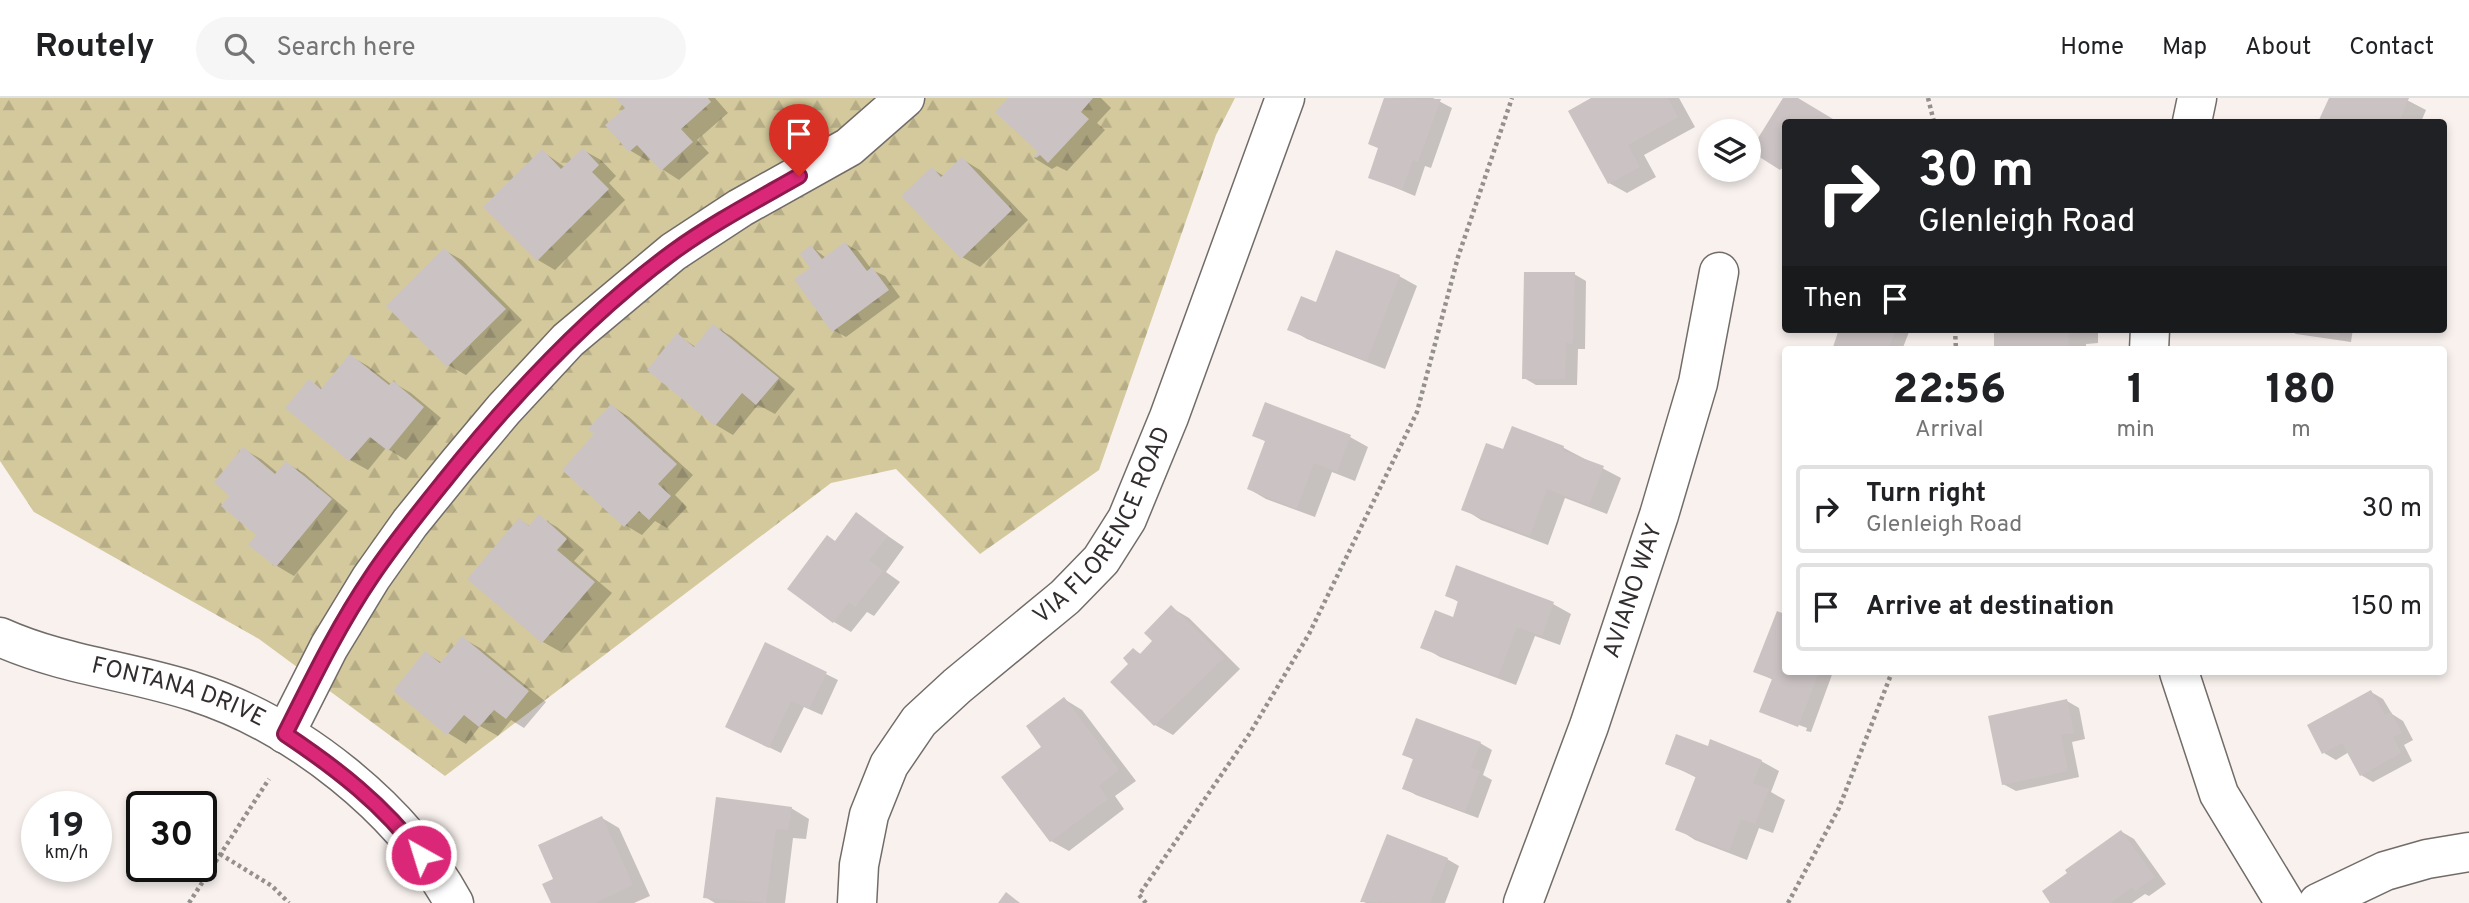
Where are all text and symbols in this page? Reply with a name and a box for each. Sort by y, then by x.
search box [196,17,686,80]
text: Routely [35,27,154,69]
icon: search [220,29,258,67]
text: Search here [276,32,415,65]
text: Home [2060,33,2124,63]
text: Map [2162,33,2207,63]
text: About [2245,33,2311,63]
text: Contact [2349,33,2434,63]
pin [769,104,829,176]
icon: arrive [780,115,818,153]
map controls [1698,119,1761,182]
button: layers [1698,119,1761,182]
text: 30 m [1918,142,2034,204]
icon: right [1803,147,1894,238]
text: Glenleigh Road [1918,203,2135,243]
icon: arrive [1876,280,1914,318]
text: Then [1803,283,1862,316]
text: 22:56 [1893,365,2006,418]
text: 1 [2127,365,2144,418]
text: 180 [2265,365,2336,418]
text: Arrival [1915,416,1984,445]
text: min [2117,416,2155,445]
text: m [2291,416,2311,445]
street label: VIA FLORENCE ROAD [1028,422,1178,631]
text: Turn right [1866,478,1986,511]
icon: right [1807,490,1845,528]
text: 30 m [2362,493,2422,526]
text: Glenleigh Road [1866,511,2022,540]
street label: AVIANO WAY [1597,520,1670,662]
icon: arrive [1807,588,1845,626]
text: Arrive at destination [1866,591,2114,624]
text: 150 m [2351,591,2422,624]
street label: FONTANA DRIVE [89,651,270,735]
speed limit sign: 30 [126,791,217,882]
text: 19 [49,805,84,849]
position arrow [384,818,458,892]
text: km/h [45,842,88,865]

